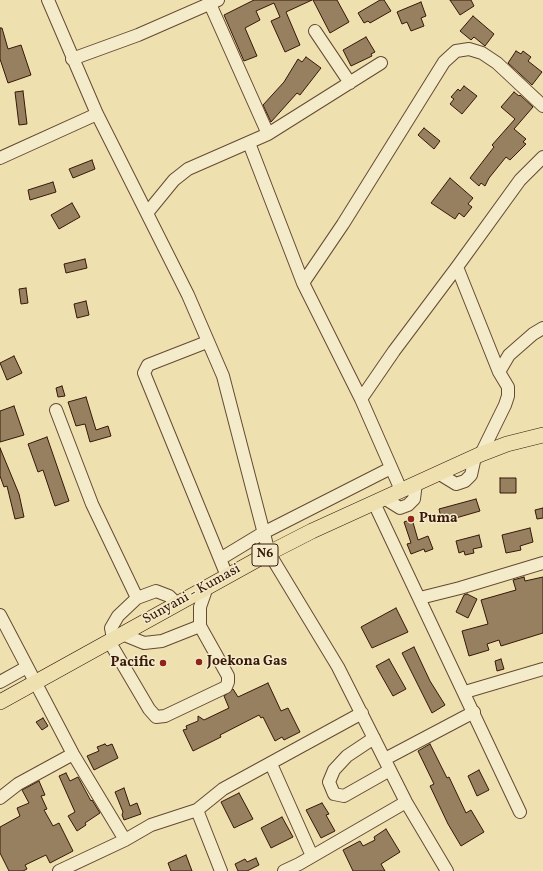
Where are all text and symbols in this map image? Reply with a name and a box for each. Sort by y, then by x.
place label: Puma [419,511,458,527]
marker: Puma [406,514,416,524]
road number: N6 [252,544,278,566]
street label: Sunyani - Kumasi [140,561,244,629]
place label: Joekona Gas [207,654,287,670]
place label: Pacific [111,655,155,671]
marker: Joekona Gas [194,657,204,667]
marker: Pacific [158,658,168,668]

